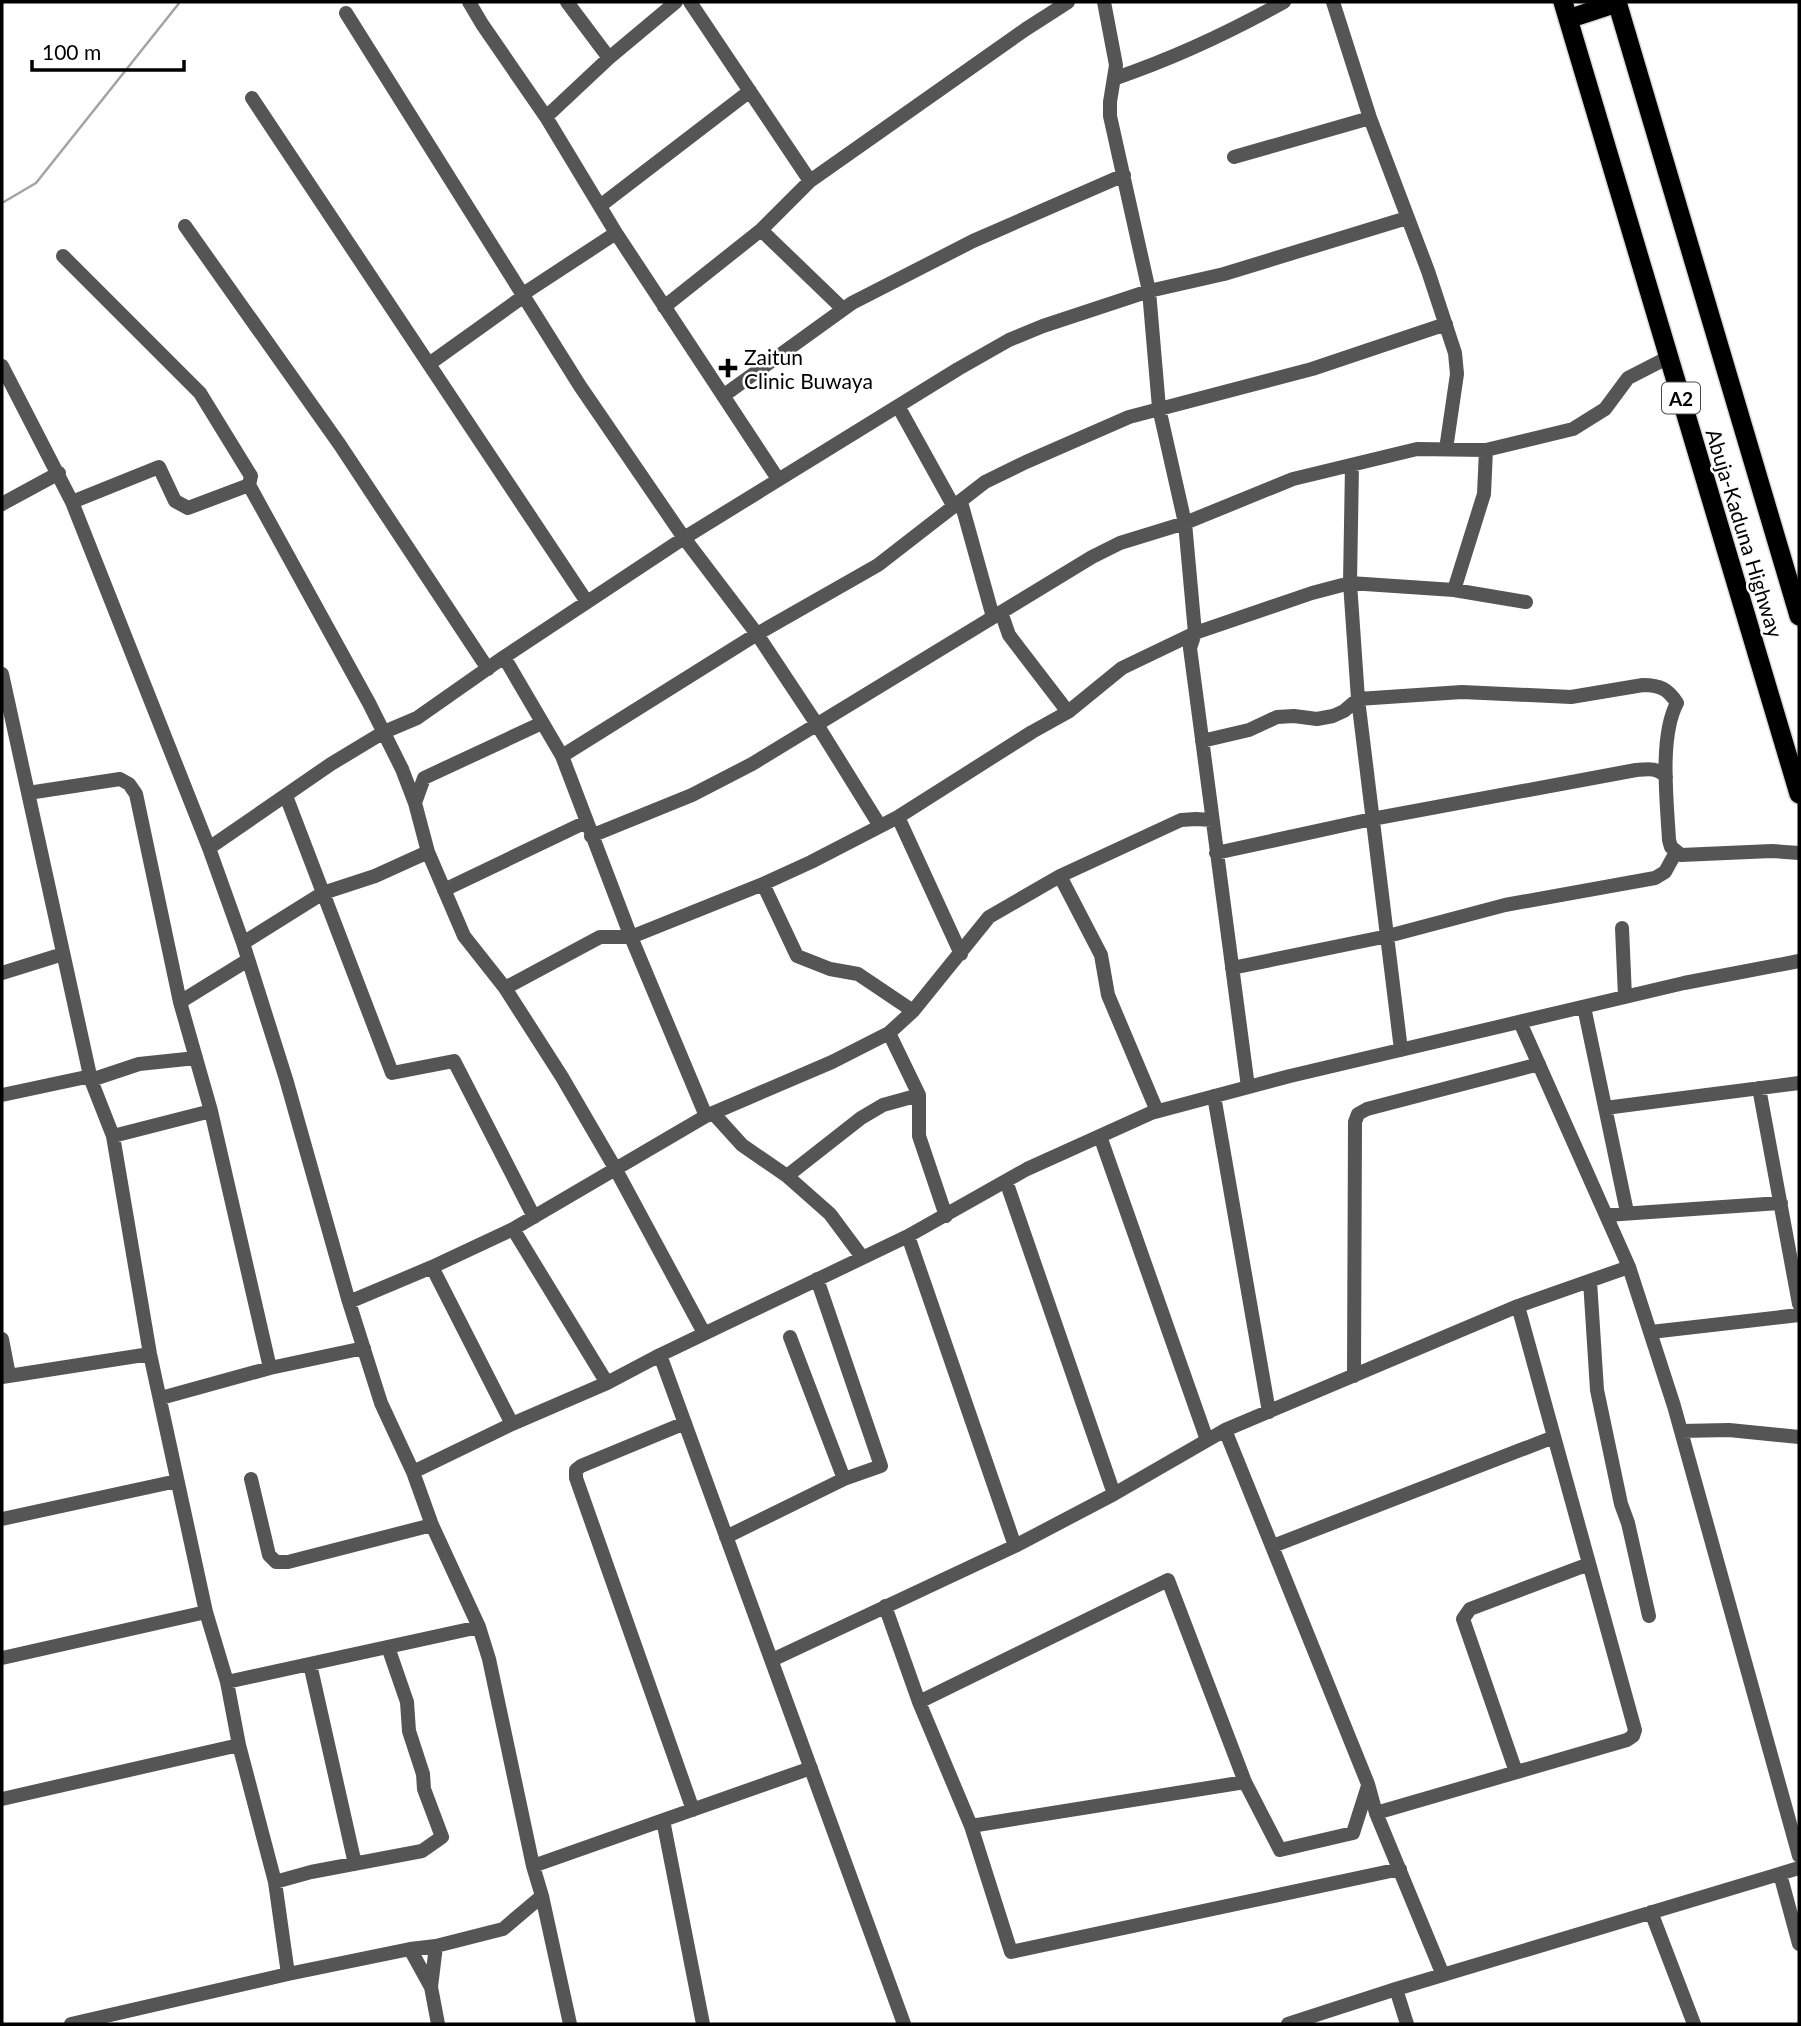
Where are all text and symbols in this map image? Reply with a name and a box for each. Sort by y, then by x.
scale bar [32,28,184,72]
text: 100 m [42,39,101,64]
place label: Zaitun Clinic Buwaya [744,344,873,393]
marker: Zaitun Clinic Buwaya [718,358,738,378]
road number: A2 [1662,382,1700,414]
street label: Abuja-Kaduna Highway [1701,426,1789,641]

